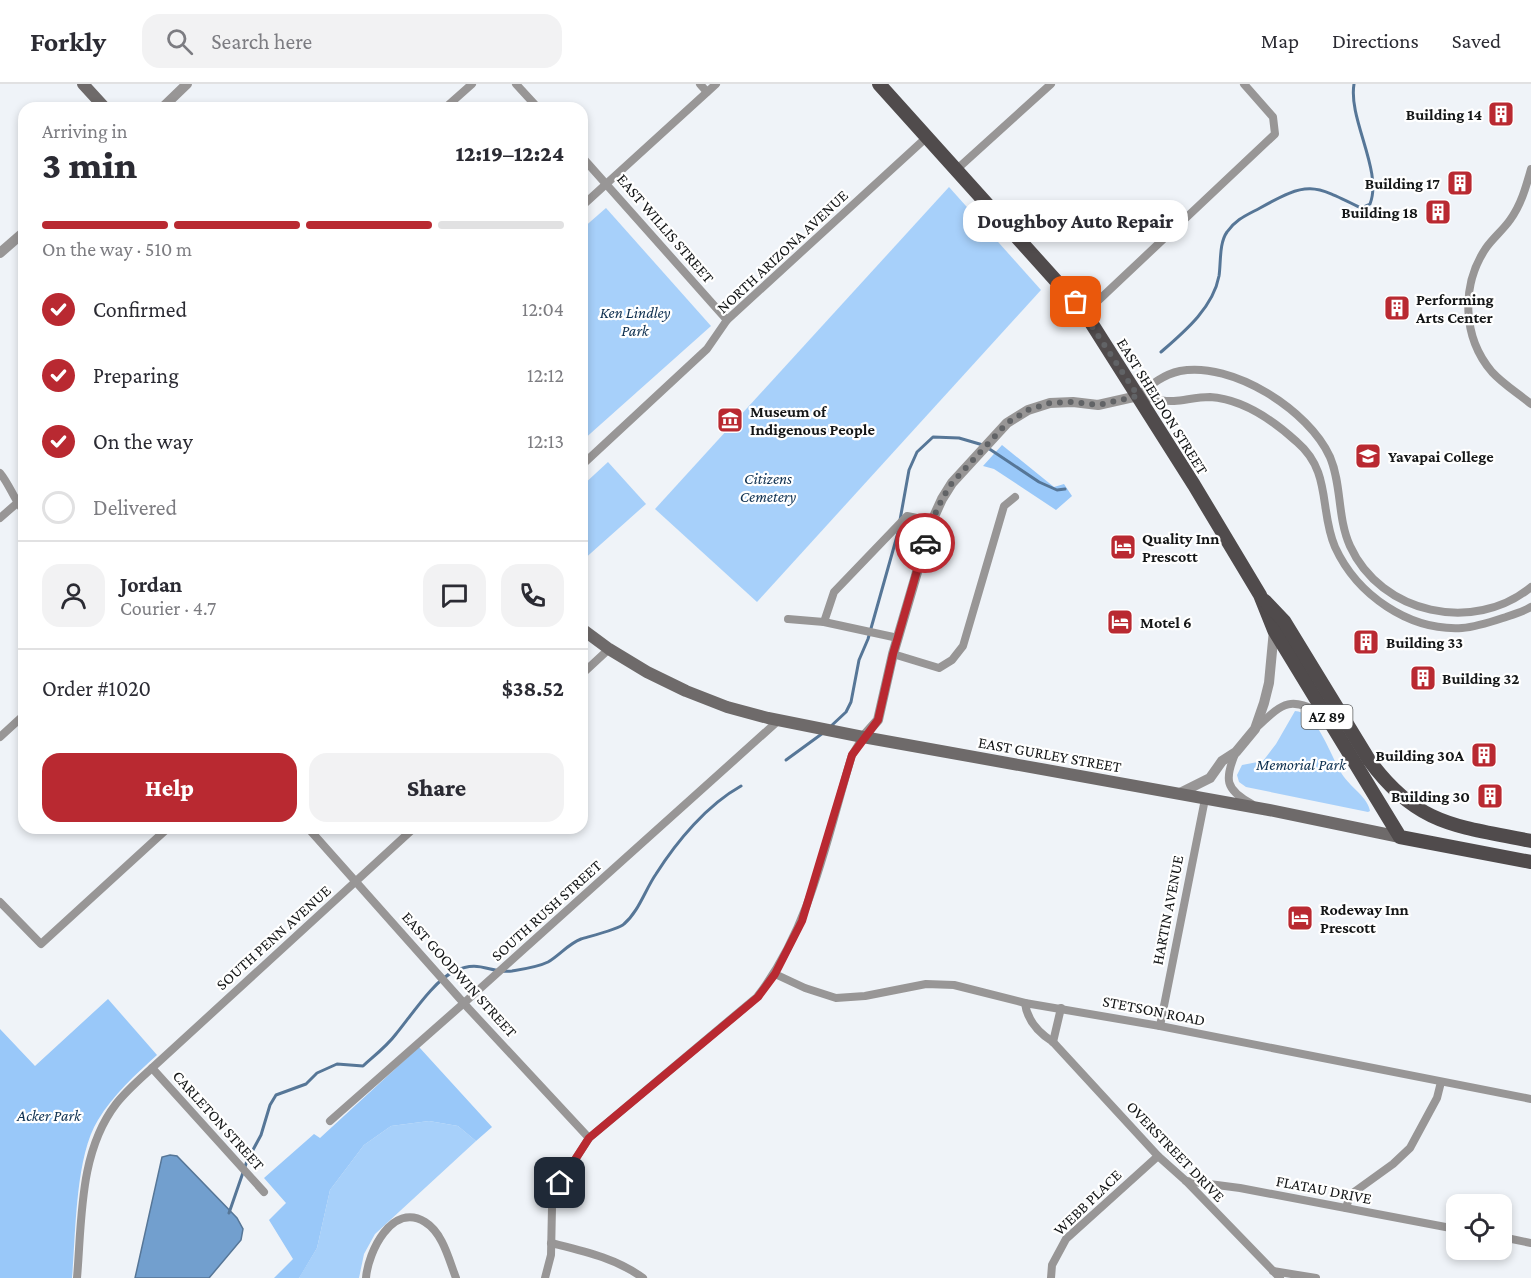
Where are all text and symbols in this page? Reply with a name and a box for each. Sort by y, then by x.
search box [142,14,562,68]
icon: search [163,25,196,58]
text: Forkly [30,26,106,57]
text: Search here [211,29,312,54]
text: Map [1261,29,1299,53]
text: Directions [1332,29,1419,53]
text: Saved [1452,29,1501,53]
building icon: Building 14 [1486,99,1516,129]
place label: Building 14 [1406,106,1482,123]
text: Arriving in [42,120,127,142]
text: 12:19–12:24 [455,141,564,166]
text: 3 min [42,143,137,186]
building icon: Building 17 [1445,168,1475,198]
street label: EAST WILLIS STREET [614,170,718,286]
place label: Building 17 [1365,175,1440,192]
street label: NORTH ARIZONA AVENUE [714,186,851,316]
building icon: Building 18 [1423,197,1453,227]
callout: Doughboy Auto Repair [964,200,1188,242]
place label: Building 18 [1341,204,1418,221]
text: Doughboy Auto Repair [977,210,1174,232]
text: On the way · 510 m [42,238,192,260]
pin [1050,276,1101,327]
icon: bag [1059,285,1092,318]
place label: Performing Arts Center [1415,291,1494,326]
icon: check [42,293,75,326]
building icon: Performing Arts Center [1382,293,1412,323]
text: Confirmed [93,297,187,322]
text: 12:04 [522,298,564,320]
park label: Ken Lindley Park [600,304,671,339]
street label: EAST SHELDON STREET [1114,335,1212,478]
icon: check [42,359,75,392]
text: Preparing [93,363,179,388]
text: 12:12 [527,364,564,386]
place label: Museum of Indigenous People [750,403,875,438]
museum icon: Museum of Indigenous People [715,405,745,435]
icon: check [42,425,75,458]
text: On the way [93,429,193,454]
text: 12:13 [527,430,564,452]
school or university icon: Yavapai College [1353,441,1383,471]
place label: Yavapai College [1388,448,1494,465]
park label: Citizens Cemetery [740,470,797,506]
text: Delivered [93,495,177,520]
courier [895,513,955,573]
icon: car [909,527,942,560]
place label: Quality Inn Prescott [1142,530,1219,565]
hotel icon: Quality Inn Prescott [1108,532,1138,562]
button: person [42,564,105,627]
button: chat [423,564,486,627]
button: phone [501,564,564,627]
text: Jordan [120,572,182,597]
text: Courier · 4.7 [120,597,216,619]
hotel icon: Motel 6 [1105,607,1135,637]
place label: Motel 6 [1140,614,1192,631]
building icon: Building 33 [1351,627,1381,657]
place label: Building 33 [1386,634,1463,651]
building icon: Building 32 [1408,663,1438,693]
place label: Building 32 [1442,670,1519,687]
text: Order #1020 [42,676,151,701]
text: $38.52 [502,676,564,701]
road number: AZ 89 [1302,705,1352,729]
street label: EAST GURLEY STREET [977,734,1123,776]
building icon: Building 30A [1469,740,1499,770]
place label: Building 30A [1376,747,1464,764]
button: Help [42,753,297,822]
button: Share [309,753,564,822]
park label: Memorial Park [1255,756,1347,773]
building icon: Building 30 [1475,781,1505,811]
place label: Building 30 [1391,788,1470,805]
street label: HARTIN AVENUE [1149,854,1187,966]
street label: SOUTH RUSH STREET [488,856,605,964]
street label: SOUTH PENN AVENUE [213,881,334,993]
place label: Rodeway Inn Prescott [1320,901,1409,936]
hotel icon: Rodeway Inn Prescott [1285,903,1315,933]
street label: EAST GOODWIN STREET [399,908,521,1041]
street label: STETSON ROAD [1101,992,1207,1029]
street label: CARLETON STREET [170,1067,268,1174]
street label: OVERSTREET DRIVE [1123,1098,1228,1205]
park label: Acker Park [16,1107,82,1124]
pin [534,1157,585,1208]
icon: home [543,1166,576,1199]
street label: WEBB PLACE [1050,1166,1125,1239]
street label: FLATAU DRIVE [1275,1172,1373,1207]
map controls [1446,1194,1512,1260]
button: locate [1446,1194,1512,1260]

